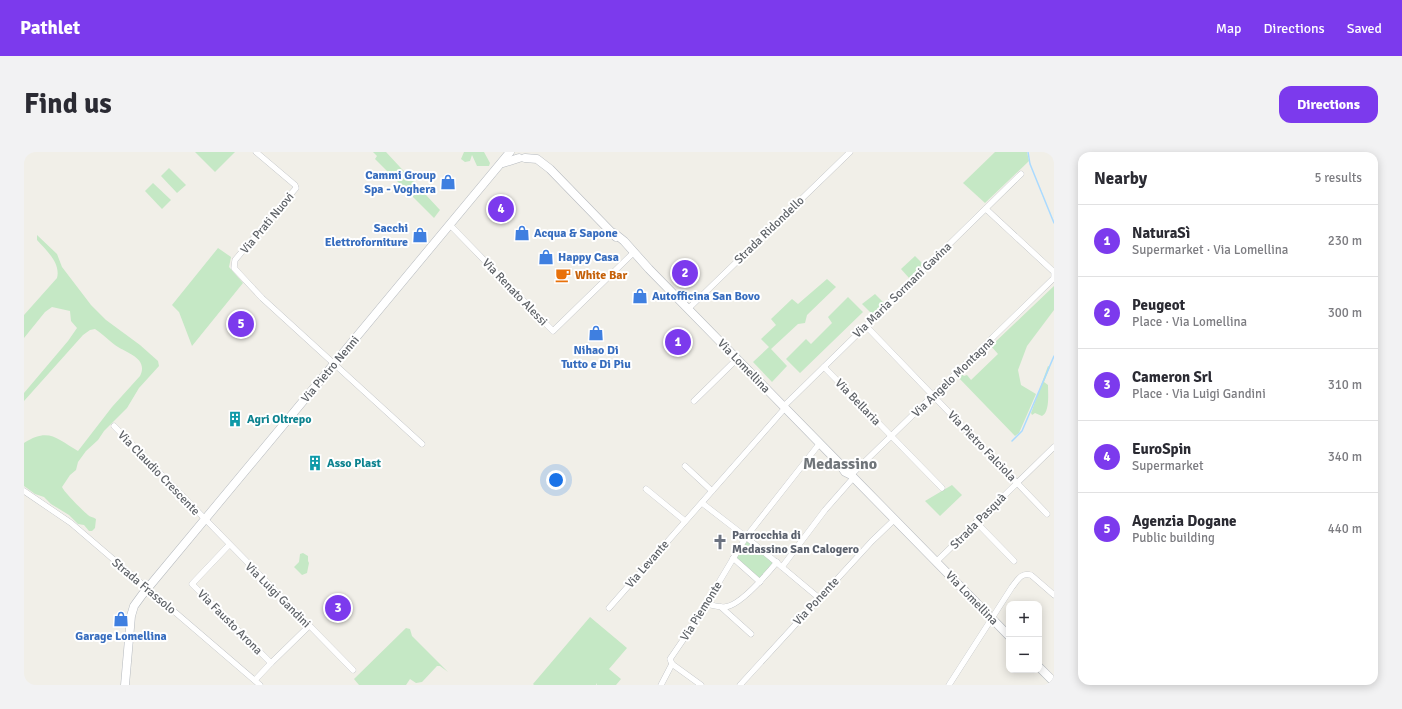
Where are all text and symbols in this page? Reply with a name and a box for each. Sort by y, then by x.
text: Pathlet [20,16,80,40]
text: Map [1216,20,1242,37]
text: Directions [1264,20,1325,37]
text: Saved [1347,20,1382,37]
button: Directions [1279,86,1378,123]
text: Find us [24,87,112,121]
place label: Cammi Group Spa - Voghera [364,168,437,197]
text: Nearby [1094,168,1147,189]
text: 5 results [1314,170,1362,186]
shop icon: Cammi Group Spa - Voghera [439,173,457,191]
street label: Via Prati Nuovi [237,190,297,257]
street label: Strada Ridondello [731,193,807,267]
pin: 4 [488,194,514,224]
place label: Sacchi Elettroforniture [325,221,408,250]
shop icon: Acqua & Sapone [513,224,531,242]
text: NaturaSì [1132,224,1190,242]
shop icon: Sacchi Elettroforniture [411,226,429,244]
place label: Acqua & Sapone [534,226,618,241]
text: 1 [1103,233,1111,249]
text: 230 m [1328,233,1362,249]
street label: Via Maria Sormani Gavina [850,239,955,341]
text: Supermarket · Via Lomellina [1132,242,1288,258]
shop icon: Happy Casa [537,248,555,266]
place label: Happy Casa [558,250,619,265]
street label: Via Renato Alessi [479,256,551,329]
pin: 2 [672,258,698,288]
cafe icon: White Bar [554,266,572,284]
place label: White Bar [575,268,627,283]
shop icon: Autofficina San Bovo [631,287,649,305]
place label: Autofficina San Bovo [652,289,760,304]
text: Peugeot [1132,296,1185,314]
text: 2 [1103,305,1111,321]
text: 300 m [1328,305,1362,321]
pin: 5 [228,309,254,339]
text: Place · Via Lomellina [1132,314,1247,330]
shop icon: Nihao Di Tutto e Di Piu [587,324,605,342]
pin: 1 [665,327,691,357]
street label: Via Pietro Nenni [298,333,363,406]
street label: Via Angelo Montagna [909,334,998,421]
street label: Via Lomellina [714,336,773,397]
place label: Nihao Di Tutto e Di Piu [561,343,631,372]
text: Cameron Srl [1132,368,1212,386]
street label: Via Bellaria [832,376,884,429]
text: 3 [1103,377,1111,393]
text: 310 m [1328,377,1362,393]
text: Place · Via Luigi Gandini [1132,386,1266,402]
street label: Via Pietro Falciola [944,408,1019,485]
building icon: Agri Oltrepo [226,410,244,428]
place label: Agri Oltrepo [247,412,312,427]
street label: Via Claudio Crescente [114,428,203,519]
text: EuroSpin [1132,440,1191,458]
text: 4 [1103,449,1111,465]
text: 340 m [1328,449,1362,465]
building icon: Asso Plast [306,454,324,472]
district label: Medassino [803,454,877,474]
place label: Asso Plast [327,456,382,471]
text: Supermarket [1132,458,1204,474]
your location [546,470,566,490]
street label: Strada Pasquà [947,490,1010,553]
text: Agenzia Dogane [1132,512,1237,530]
text: 5 [1103,521,1111,537]
text: 440 m [1328,521,1362,537]
place label: Parrocchia di Medassino San Calogero [732,528,859,557]
text: Public building [1132,530,1215,546]
church icon: Parrocchia di Medassino San Calogero [711,533,729,551]
street label: Via Levante [622,537,672,591]
street label: Strada Frassolo [109,555,179,618]
street label: Via Luigi Gandini [242,559,314,631]
street label: Via Lomellina [942,568,1001,629]
street label: Via Ponente [790,574,843,629]
street label: Via Piemonte [677,579,726,644]
street label: Via Fausto Arona [194,587,265,658]
pin: 3 [325,593,351,623]
map controls [1006,601,1042,673]
button: + [1006,601,1042,637]
shop icon: Garage Lomellina [112,610,130,628]
place label: Garage Lomellina [75,629,167,644]
button: − [1006,637,1042,673]

